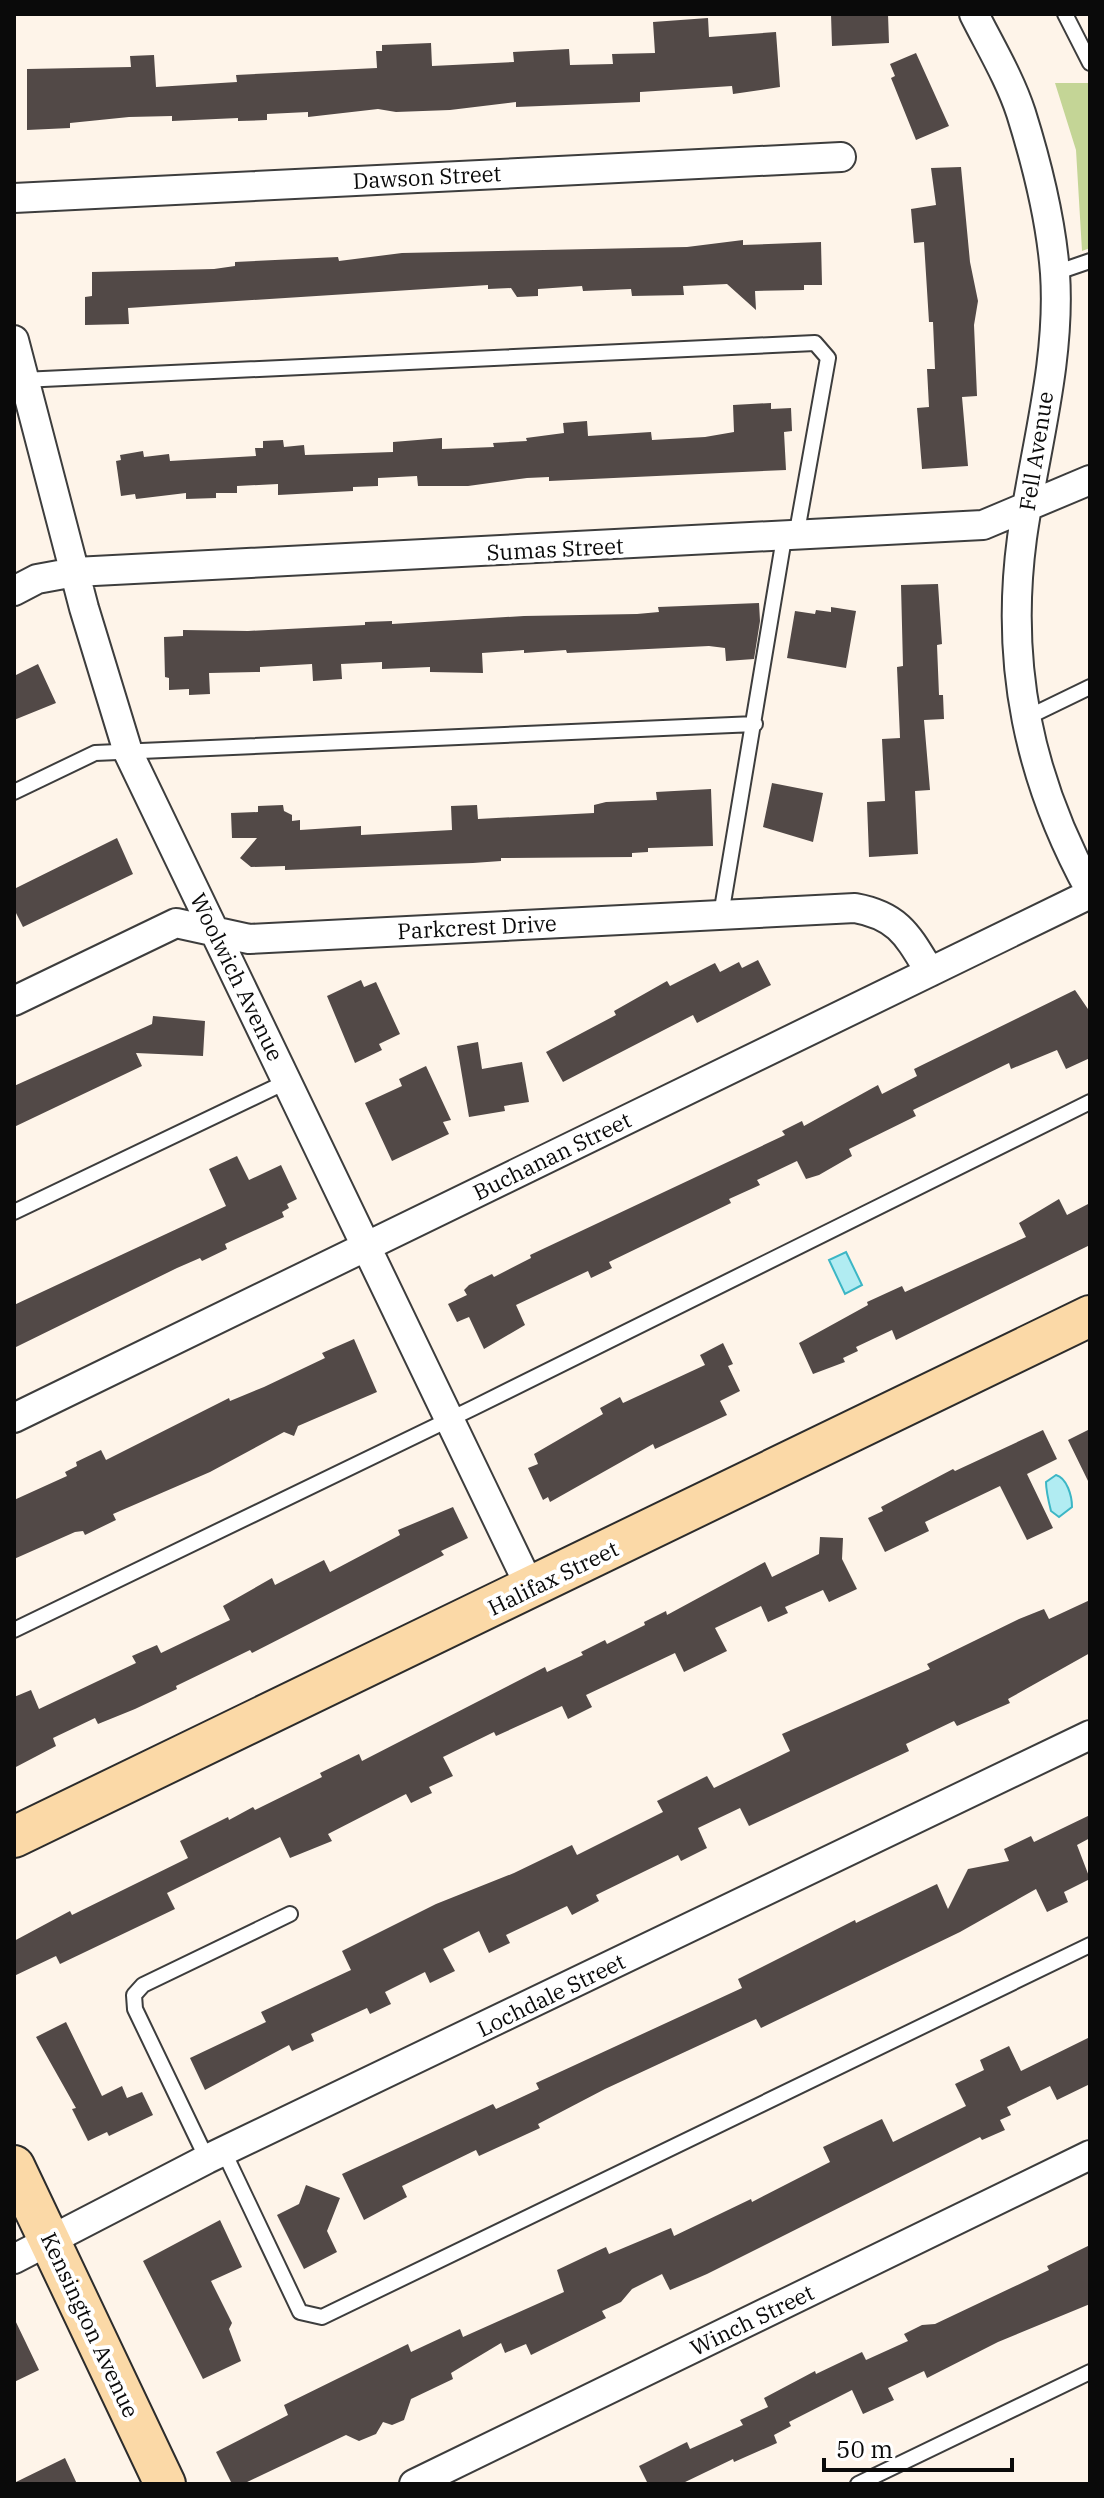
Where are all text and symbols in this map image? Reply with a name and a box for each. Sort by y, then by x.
street label: Dawson Street [352,158,502,195]
street label: Fell Avenue [1012,389,1059,513]
street label: Sumas Street [486,530,624,567]
street label: Woolwich Avenue [184,888,291,1066]
street label: Parkcrest Drive [397,908,557,945]
street label: Buchanan Street [468,1105,636,1206]
street label: Halifax Street [483,1533,623,1622]
street label: Lochdale Street [472,1946,630,2043]
street label: Kensington Avenue [35,2227,146,2422]
street label: Winch Street [685,2277,819,2362]
scale bar [824,2422,1012,2472]
text: 50 m [836,2433,893,2465]

